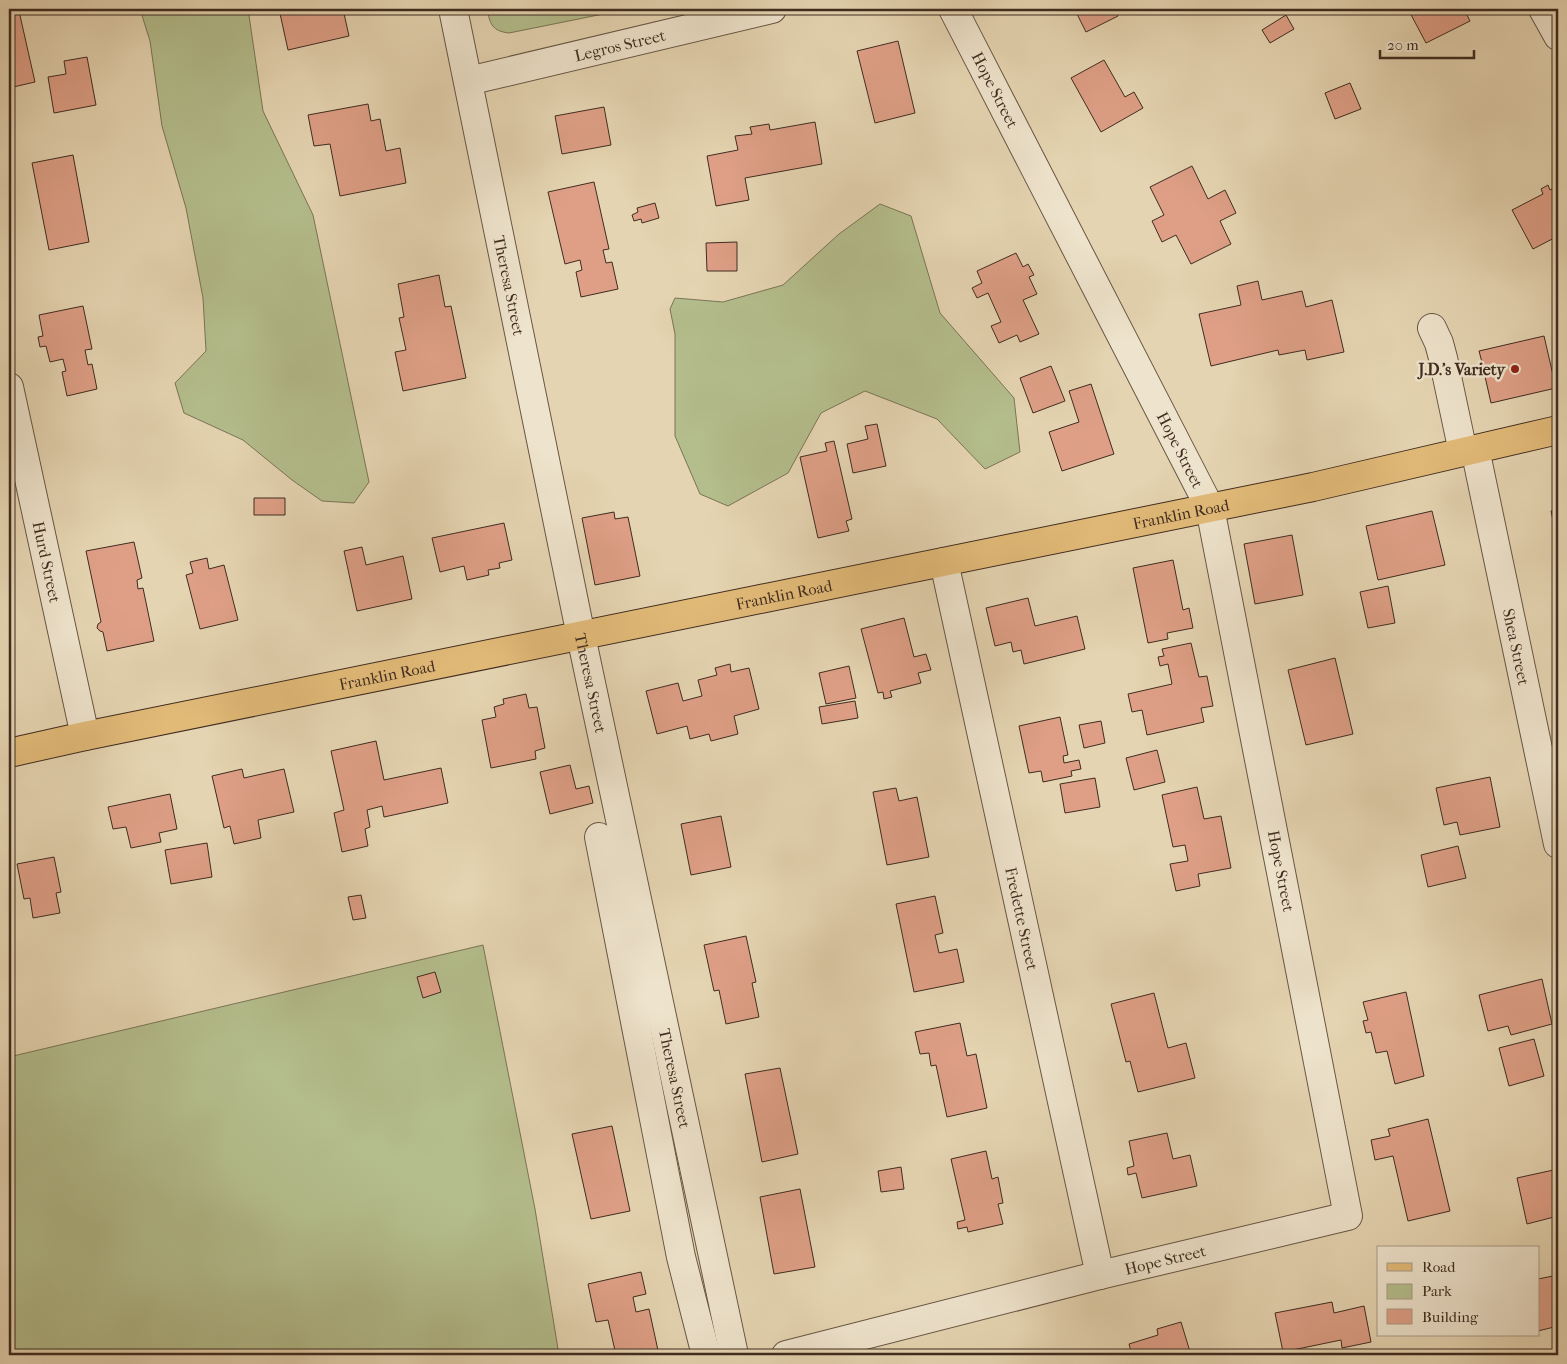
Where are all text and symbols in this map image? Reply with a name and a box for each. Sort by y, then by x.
street label: Legros Street [572,25,667,65]
scale bar [1380,28,1473,60]
text: 20 m [1387,36,1419,54]
street label: Hope Street [968,49,1022,131]
street label: Theresa Street [490,234,529,337]
place label: J.D.'s Variety [1417,360,1506,380]
marker: J.D.'s Variety [1509,363,1521,375]
street label: Hope Street [1153,409,1207,491]
street label: Franklin Road [1131,495,1231,533]
street label: Hurd Street [29,520,65,605]
street label: Franklin Road [734,575,834,613]
street label: Shea Street [1499,606,1534,687]
street label: Theresa Street [571,631,611,735]
street label: Franklin Road [337,656,437,694]
street label: Hope Street [1264,829,1298,914]
street label: Fredette Street [1002,865,1043,972]
street label: Theresa Street [655,1027,695,1130]
street label: Hope Street [1123,1241,1208,1278]
legend [1377,1246,1540,1336]
text: Road [1422,1258,1456,1276]
text: Park [1422,1282,1452,1300]
text: Building [1422,1308,1479,1326]

